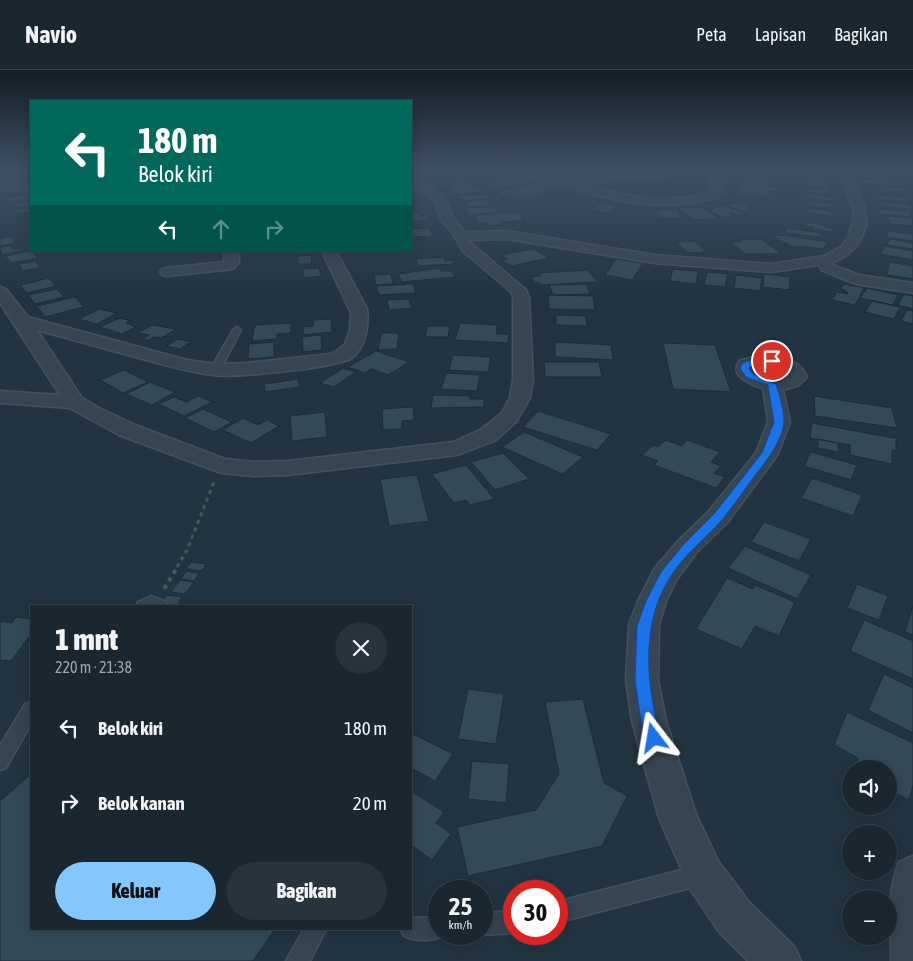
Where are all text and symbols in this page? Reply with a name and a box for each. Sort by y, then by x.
text: Navio [25,21,77,48]
text: Peta [696,24,727,45]
text: Lapisan [755,24,806,45]
text: Bagikan [834,24,888,45]
icon: left [55,120,120,185]
text: 180 m [138,120,217,160]
text: Belok kiri [138,161,213,187]
icon: left [154,215,182,243]
icon: ahead [207,215,235,243]
icon: right [260,215,288,243]
pin [751,340,793,382]
icon: arrive [758,347,786,375]
text: 1 mnt [55,622,118,656]
button: close [335,622,387,674]
text: 220 m · 21:38 [55,658,132,676]
position arrow [627,711,679,763]
icon: left [55,714,83,742]
text: Belok kiri [98,717,163,739]
text: 180 m [344,717,387,739]
map controls [842,760,897,945]
button: sound [842,760,897,815]
icon: right [55,789,83,817]
text: Belok kanan [98,792,185,814]
text: 20 m [353,792,387,814]
button: + [842,825,897,880]
button: Keluar [55,862,216,920]
button: Bagikan [226,862,387,920]
speed limit sign: 30 [503,880,568,945]
button: − [842,890,897,945]
text: 25 [449,892,472,920]
text: km/h [449,918,472,932]

